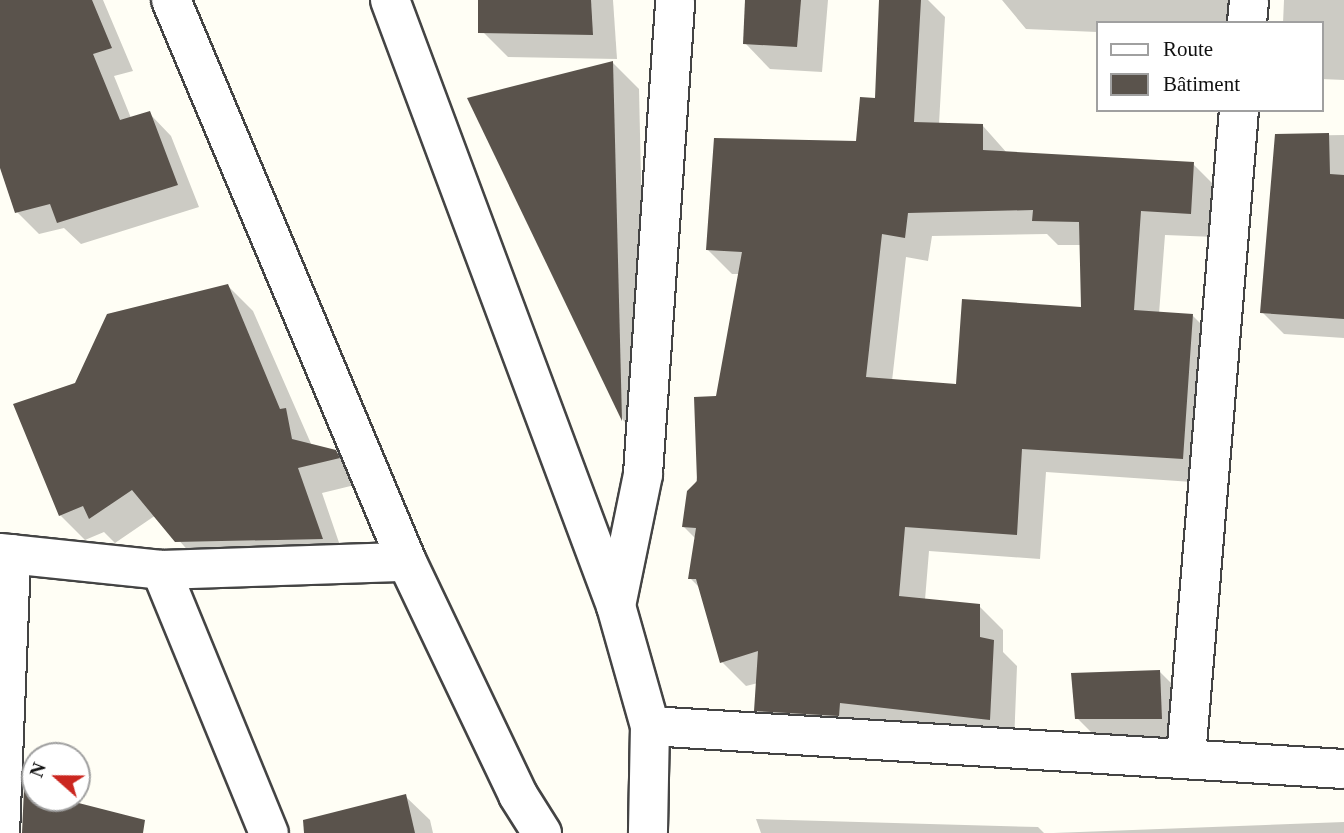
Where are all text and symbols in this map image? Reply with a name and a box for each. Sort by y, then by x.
legend [1096,21,1323,112]
text: Route [1163,37,1213,61]
text: Bâtiment [1163,72,1240,96]
north arrow [21,742,91,812]
text: N [26,760,50,780]

